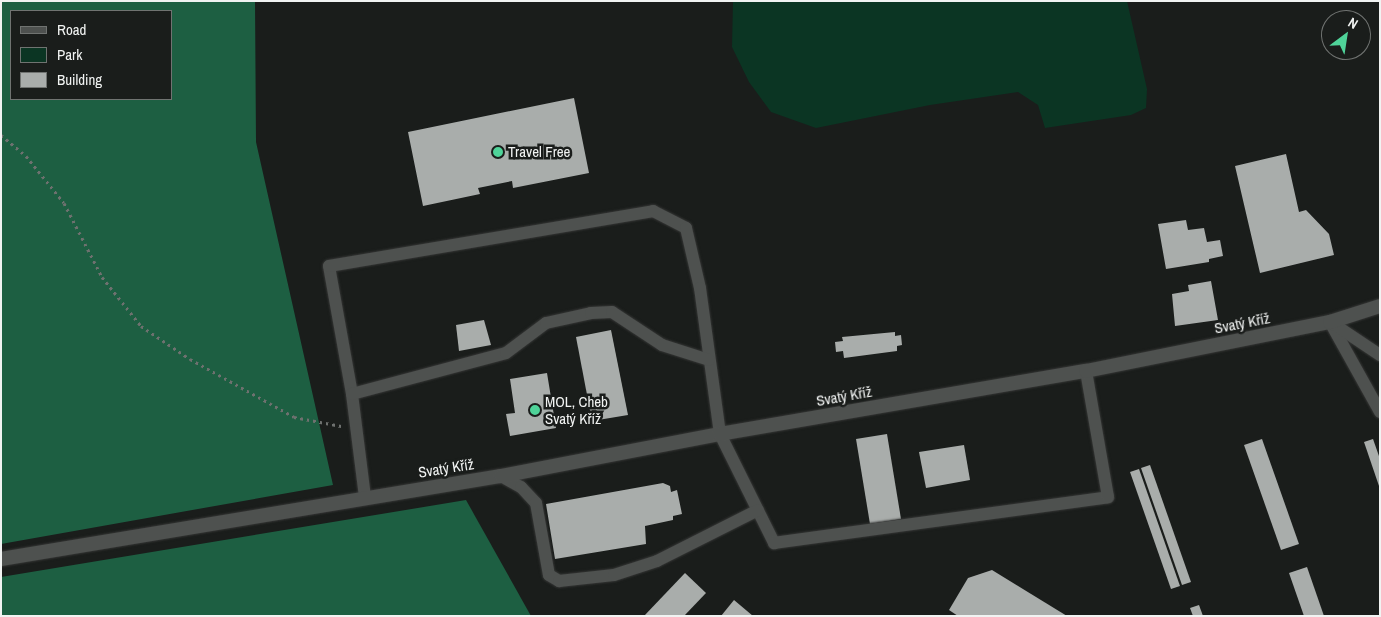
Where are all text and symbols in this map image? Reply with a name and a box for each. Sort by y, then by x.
legend [10,10,172,100]
north arrow [1321,10,1371,60]
text: N [1345,13,1361,33]
text: Road [57,19,86,40]
text: Park [57,44,82,65]
text: Building [57,69,102,90]
place label: Travel Free [508,143,570,161]
marker: Travel Free [492,146,504,158]
street label: Svatý Kříž [1213,309,1271,337]
street label: Svatý Kříž [815,382,873,410]
place label: MOL, Cheb Svatý Kříž [545,392,608,427]
marker: MOL, Cheb Svatý Kříž [529,404,541,416]
street label: Svatý Kříž [417,455,475,481]

